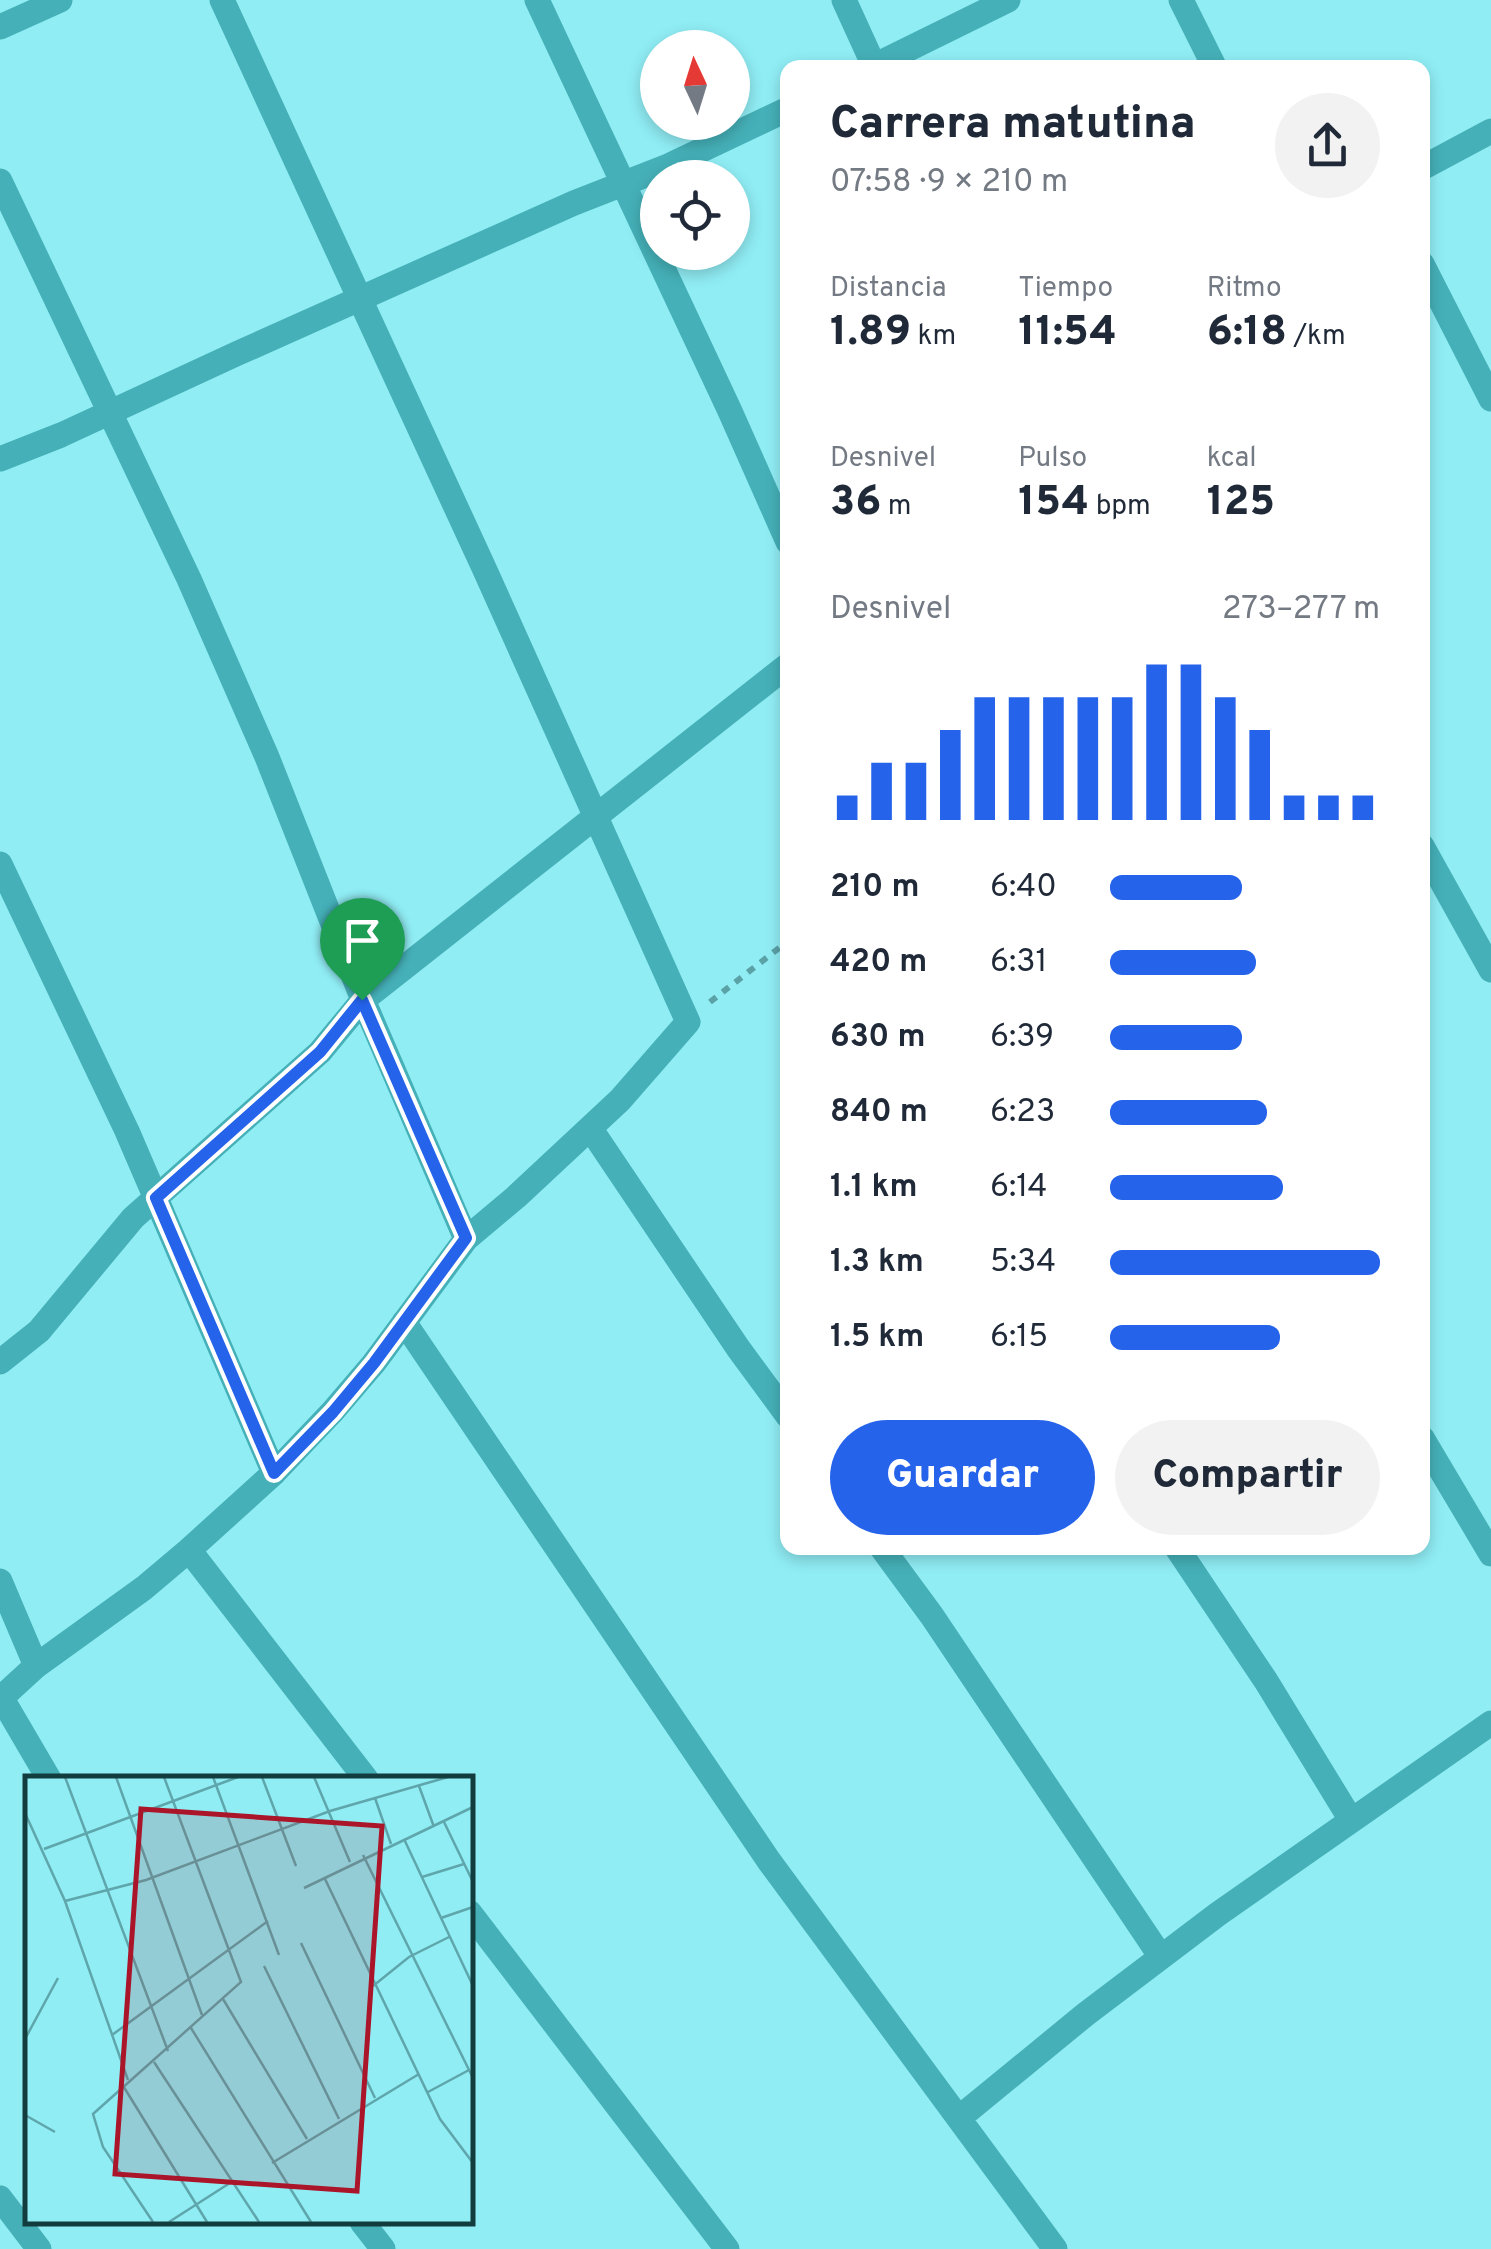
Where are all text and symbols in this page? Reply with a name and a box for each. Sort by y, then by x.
north arrow [640,30,750,140]
map controls [640,30,750,270]
button: share [1275,93,1380,198]
text: Carrera matutina [830,97,1196,154]
button: locate [640,160,750,270]
text: 07:58 · 9 × 210 m [830,163,1068,203]
text: Distancia [830,271,946,307]
text: Tiempo [1018,271,1113,307]
text: Ritmo [1207,271,1282,307]
text: 1.89 [830,307,911,360]
text: 11:54 [1018,307,1117,360]
text: 6:18 [1207,307,1287,360]
text: km [911,319,956,355]
text: /km [1287,319,1346,355]
text: Desnivel [830,441,936,477]
text: Pulso [1018,441,1087,477]
text: kcal [1207,441,1256,477]
text: 36 [830,477,881,530]
text: 154 [1018,477,1089,530]
text: 125 [1207,477,1275,530]
text: m [881,489,912,525]
text: bpm [1089,489,1151,525]
text: Desnivel [830,590,951,630]
text: 273–277 m [1222,590,1380,630]
text: 210 m [830,868,919,908]
text: 6:40 [990,868,1057,908]
pin [320,898,405,1001]
icon: arrive [335,913,390,968]
text: 420 m [830,943,927,983]
text: 6:31 [990,943,1047,983]
text: 630 m [830,1018,925,1058]
text: 6:39 [990,1018,1054,1058]
text: 840 m [830,1093,928,1133]
text: 6:23 [990,1093,1055,1133]
text: 1.1 km [830,1168,918,1208]
text: 6:14 [990,1168,1047,1208]
text: 1.3 km [830,1243,924,1283]
text: 5:34 [990,1243,1056,1283]
text: 1.5 km [830,1318,924,1358]
text: 6:15 [990,1318,1048,1358]
button: Guardar [830,1420,1095,1535]
button: Compartir [1115,1420,1380,1535]
inset map [25,1776,472,2224]

